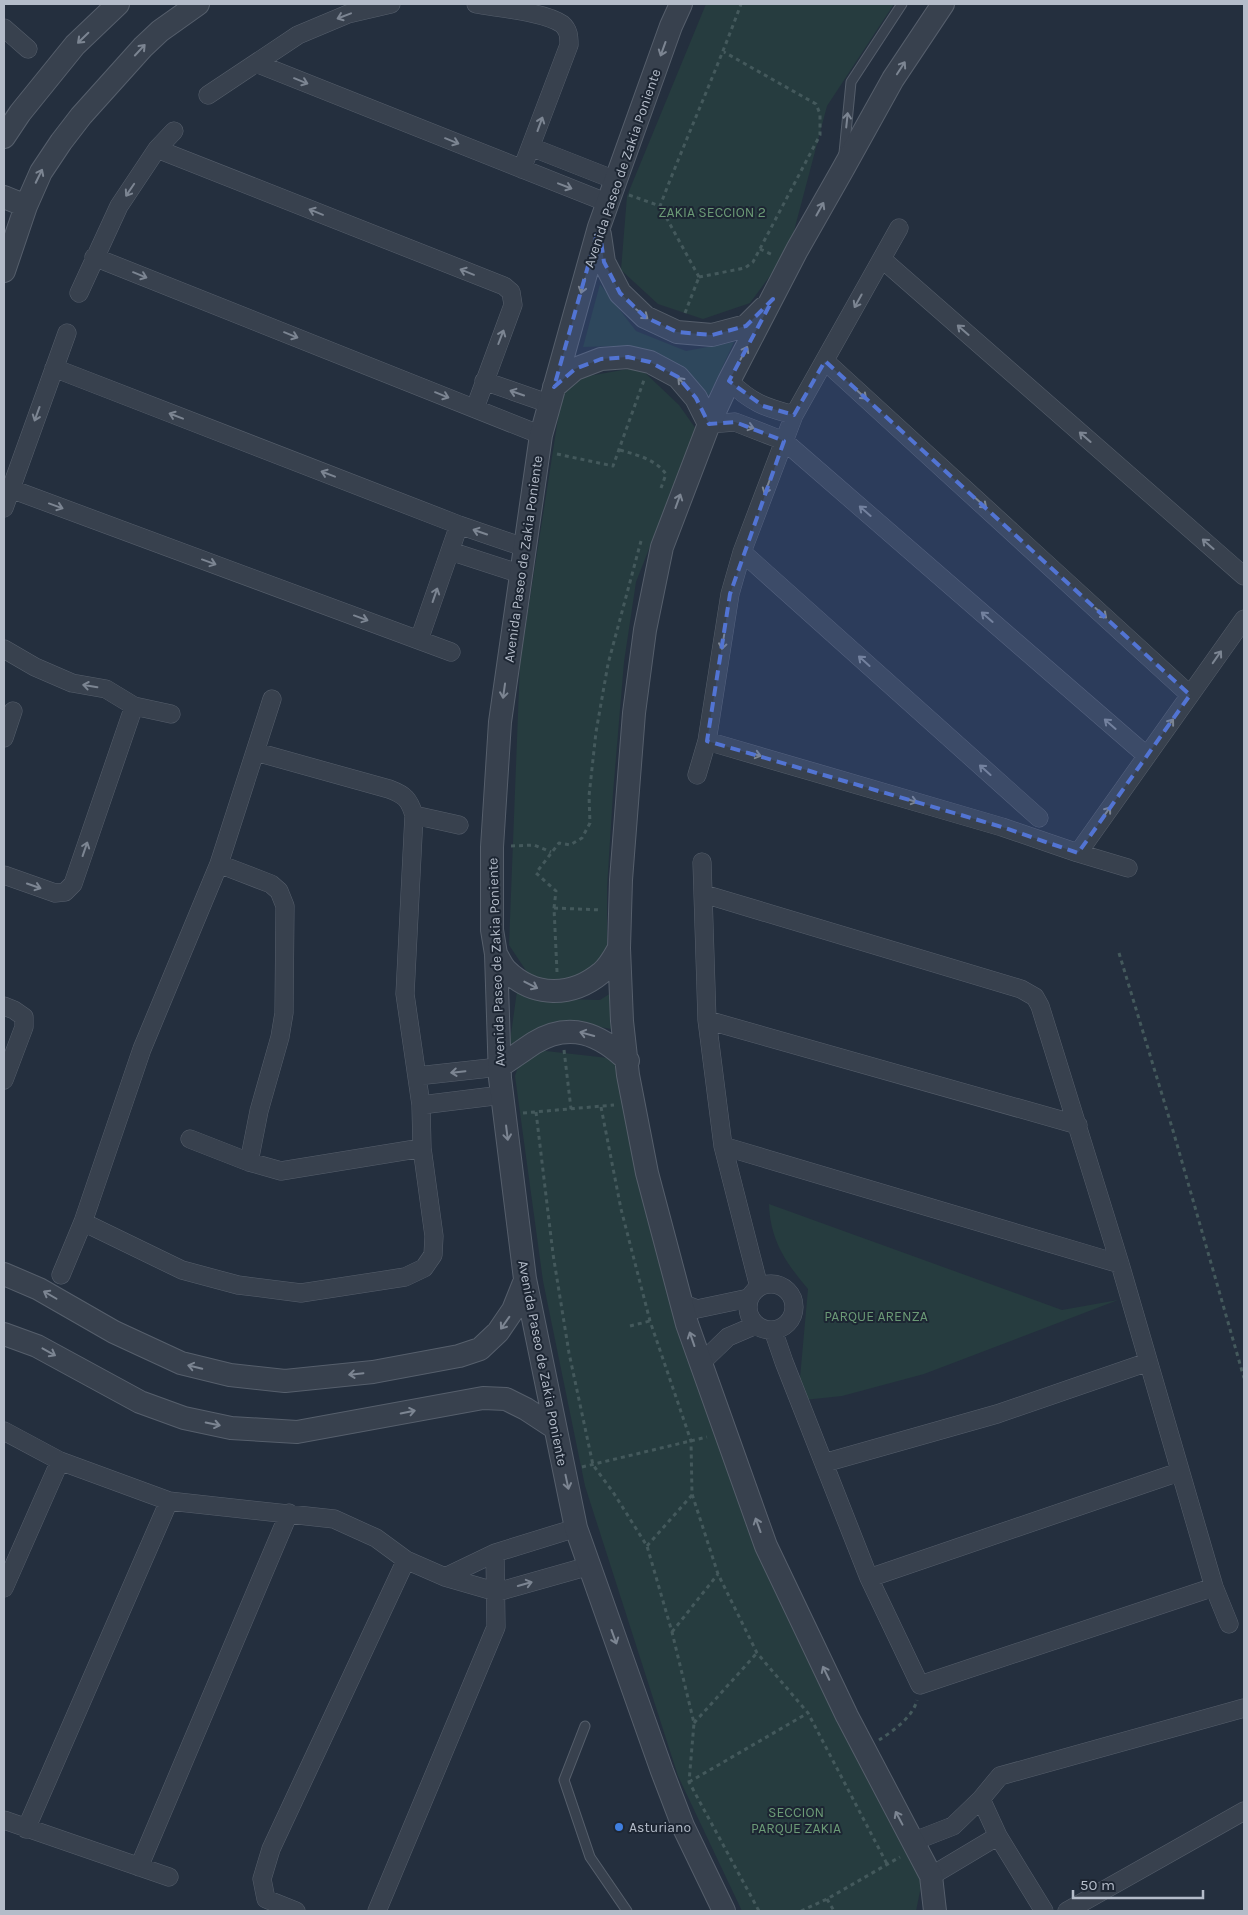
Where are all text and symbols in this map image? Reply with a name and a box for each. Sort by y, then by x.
one-way arrow [337,12,352,21]
one-way arrow [76,32,89,44]
one-way arrow [658,41,667,56]
one-way arrow [134,43,146,56]
one-way arrow [896,62,906,76]
street label: Avenida Paseo de Zakia Poniente [580,67,665,270]
one-way arrow [293,77,308,86]
one-way arrow [842,112,852,128]
one-way arrow [536,116,545,132]
one-way arrow [444,137,459,146]
one-way arrow [35,169,45,184]
one-way arrow [125,182,135,196]
one-way arrow [557,182,572,191]
one-way arrow [816,203,826,217]
park label: ZAKIA SECCION 2 [658,204,766,221]
one-way arrow [309,207,324,216]
one-way arrow [460,266,475,275]
one-way arrow [132,271,147,280]
one-way arrow [577,277,587,293]
one-way arrow [853,294,863,308]
one-way arrow [636,308,649,319]
one-way arrow [957,324,970,335]
one-way arrow [497,330,506,345]
one-way arrow [283,331,298,340]
one-way arrow [740,346,750,361]
one-way arrow [677,377,689,390]
one-way arrow [510,388,525,397]
one-way arrow [854,388,867,400]
one-way arrow [434,391,449,400]
one-way arrow [32,405,41,421]
one-way arrow [169,410,184,419]
one-way arrow [739,422,755,432]
one-way arrow [1079,431,1092,443]
street label: Avenida Paseo de Zakia Poniente [501,454,546,664]
one-way arrow [321,469,336,479]
one-way arrow [761,479,770,494]
one-way arrow [674,494,683,510]
one-way arrow [974,498,987,509]
one-way arrow [49,502,64,511]
one-way arrow [858,505,871,517]
one-way arrow [472,527,488,537]
one-way arrow [1201,538,1214,550]
one-way arrow [201,558,216,567]
one-way arrow [430,587,440,603]
one-way arrow [1094,607,1107,619]
one-way arrow [981,612,994,623]
one-way arrow [353,614,368,623]
one-way arrow [717,634,727,650]
one-way arrow [1212,650,1222,664]
one-way arrow [857,656,870,667]
one-way arrow [83,681,99,691]
one-way arrow [499,683,509,699]
one-way arrow [1104,719,1117,730]
one-way arrow [1164,719,1174,733]
one-way arrow [746,750,762,760]
one-way arrow [978,764,991,775]
one-way arrow [902,795,918,805]
one-way arrow [1101,806,1111,820]
one-way arrow [81,841,90,857]
street label: Avenida Paseo de Zakia Poniente [484,857,509,1067]
one-way arrow [26,882,41,891]
one-way arrow [523,981,538,991]
one-way arrow [580,1029,596,1039]
one-way arrow [451,1067,467,1077]
one-way arrow [502,1124,512,1140]
street label: Avenida Paseo de Zakia Poniente [514,1259,571,1467]
one-way arrow [43,1290,57,1300]
park label: PARQUE ARENZA [824,1308,928,1325]
one-way arrow [500,1316,510,1330]
one-way arrow [686,1331,696,1347]
one-way arrow [41,1348,56,1357]
one-way arrow [188,1361,204,1371]
one-way arrow [348,1369,364,1379]
one-way arrow [399,1406,415,1416]
one-way arrow [204,1420,220,1429]
one-way arrow [563,1474,572,1490]
one-way arrow [753,1518,762,1533]
one-way arrow [517,1579,533,1588]
one-way arrow [610,1629,619,1645]
one-way arrow [821,1665,831,1680]
park label: SECCION PARQUE ZAKIA [751,1804,841,1837]
one-way arrow [894,1810,904,1825]
place label: Asturiano [629,1819,691,1836]
marker: Asturiano [613,1821,625,1833]
scale bar [1073,1868,1203,1900]
text: 50 m [1080,1876,1115,1894]

